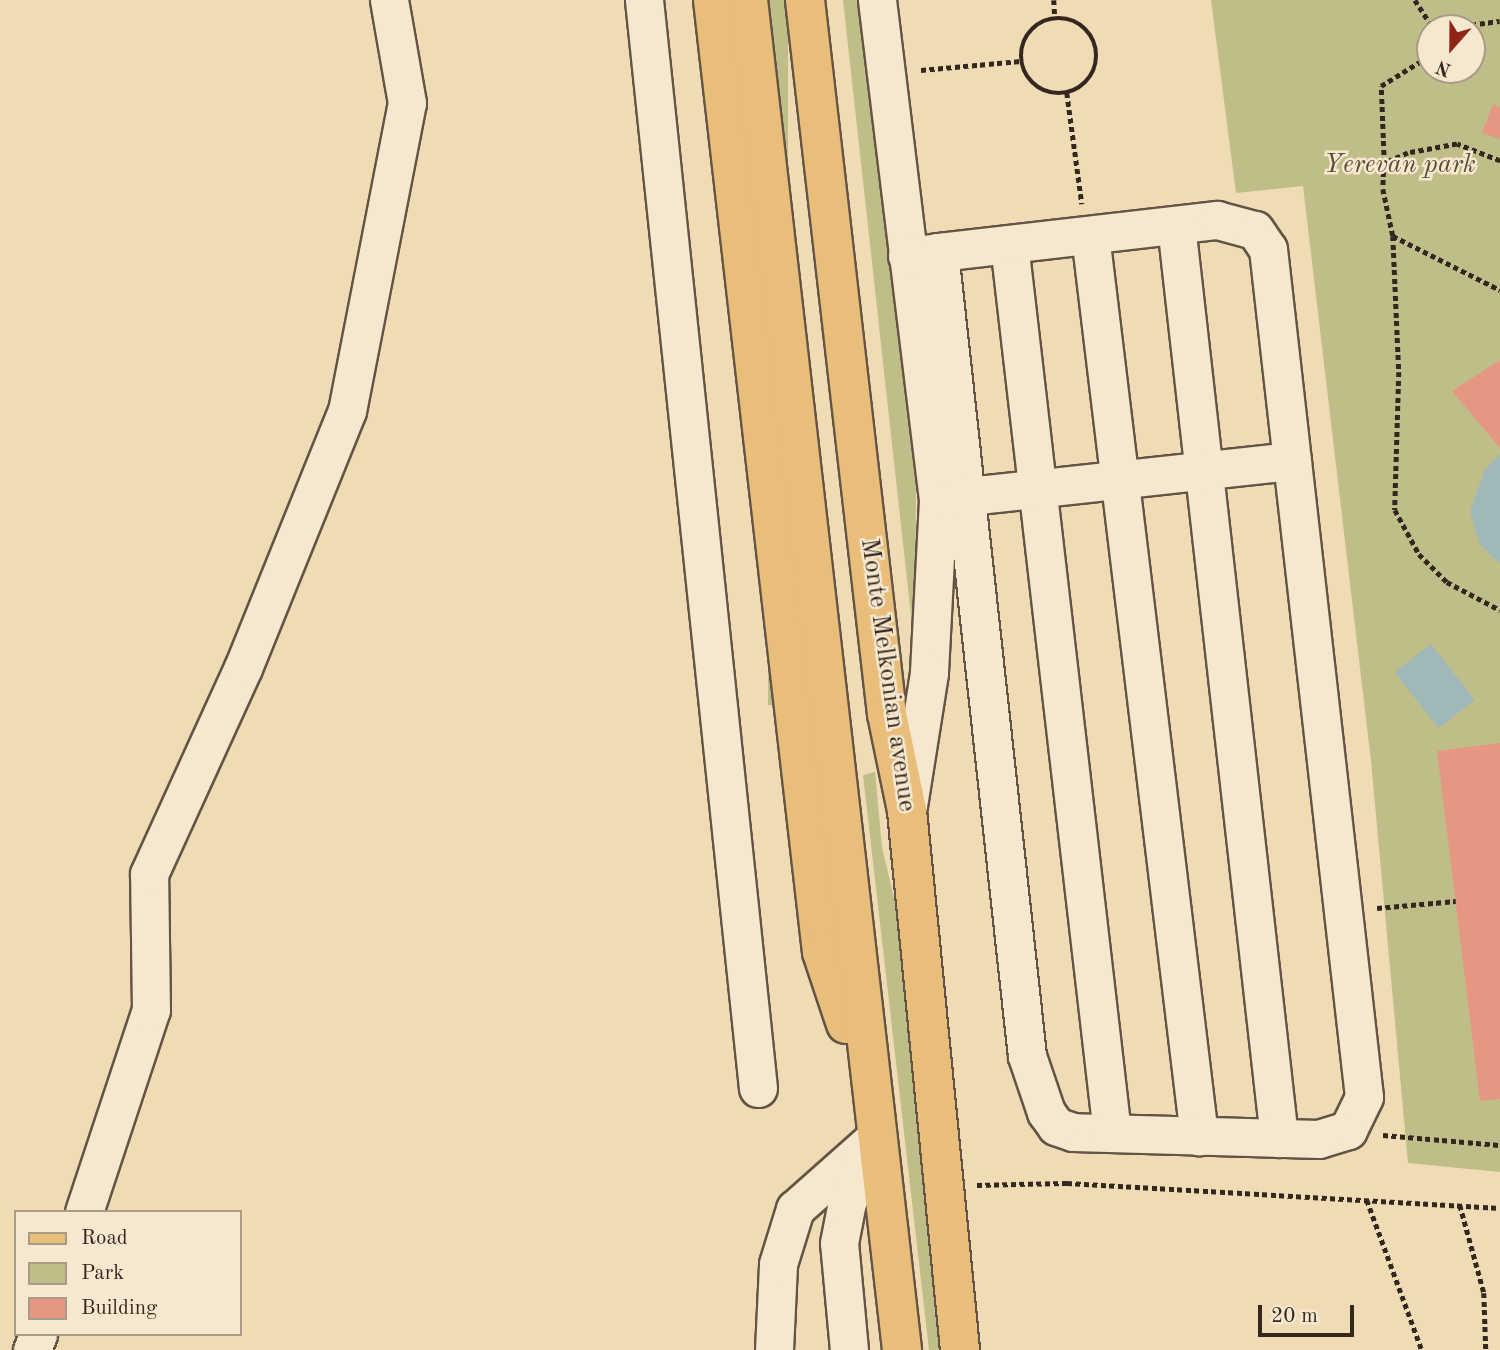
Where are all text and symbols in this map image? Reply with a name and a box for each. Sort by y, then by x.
north arrow [1416,14,1486,84]
text: N [1434,56,1454,79]
park label: Yerevan park [1324,150,1476,182]
street label: Monte Melkonian avenue [852,536,922,814]
legend [14,1210,242,1336]
text: Road [81,1228,128,1249]
text: Park [81,1263,124,1284]
scale bar [1262,1290,1358,1334]
text: Building [81,1298,157,1319]
text: 20 m [1271,1306,1318,1327]

